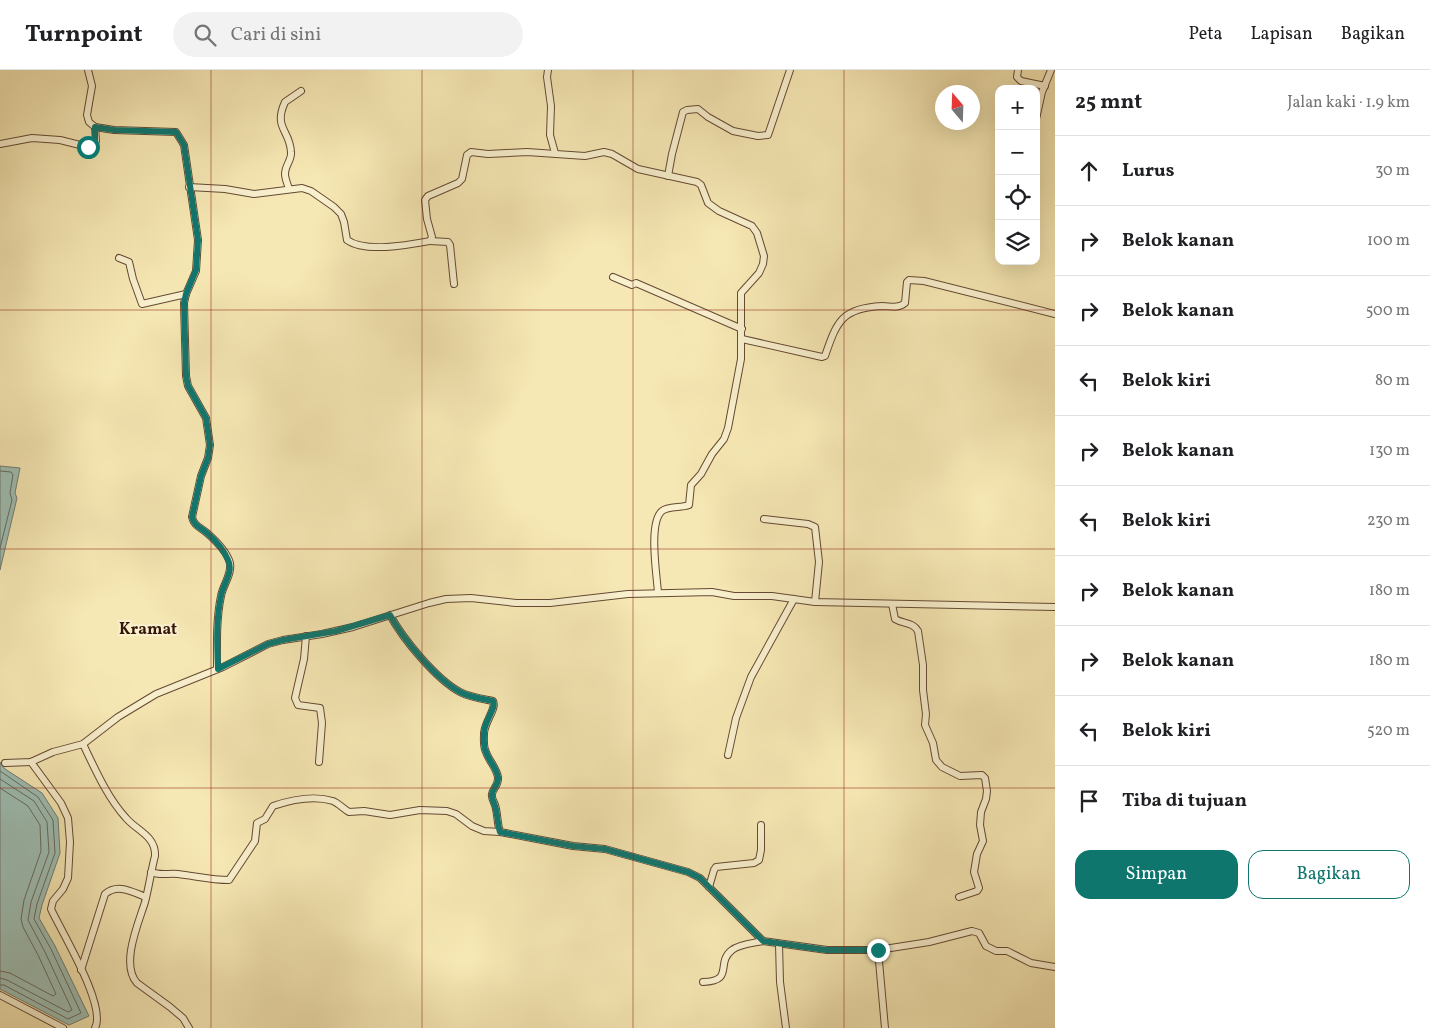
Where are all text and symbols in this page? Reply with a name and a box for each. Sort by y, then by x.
search box [173,12,523,57]
text: Turnpoint [25,18,143,52]
icon: search [191,21,219,49]
text: Cari di sini [231,22,321,48]
text: Peta [1189,22,1222,47]
text: Lapisan [1250,22,1313,47]
text: Bagikan [1341,22,1405,47]
north arrow [935,85,980,130]
map controls [995,85,1040,265]
button: + [995,85,1040,130]
text: 25 mnt [1075,88,1142,117]
text: Jalan kaki · 1.9 km [1287,92,1410,114]
button: − [995,130,1040,175]
route start [77,136,100,159]
icon: ahead [1075,157,1103,185]
text: Lurus [1122,158,1174,184]
text: 30 m [1375,160,1410,182]
button: locate [995,175,1040,220]
button: layers [995,220,1040,265]
icon: right [1075,227,1103,255]
text: Belok kanan [1122,228,1234,254]
text: 100 m [1367,230,1410,252]
icon: right [1075,297,1103,325]
text: Belok kanan [1122,298,1234,324]
text: 500 m [1366,300,1410,322]
icon: left [1075,367,1103,395]
text: Belok kiri [1122,368,1211,394]
text: 80 m [1375,370,1410,392]
icon: right [1075,437,1103,465]
text: Belok kanan [1122,438,1234,464]
text: 130 m [1369,440,1410,462]
icon: left [1075,507,1103,535]
text: Belok kiri [1122,508,1211,534]
text: 230 m [1367,510,1410,532]
icon: right [1075,577,1103,605]
text: Belok kanan [1122,578,1234,604]
text: 180 m [1369,580,1410,602]
district label: Kramat [119,619,177,641]
icon: right [1075,647,1103,675]
text: Belok kanan [1122,648,1234,674]
text: 180 m [1369,650,1410,672]
icon: left [1075,717,1103,745]
text: Belok kiri [1122,718,1211,744]
text: 520 m [1367,720,1410,742]
icon: arrive [1075,787,1103,815]
text: Tiba di tujuan [1122,788,1247,814]
button: Simpan [1075,850,1238,899]
button: Bagikan [1248,850,1410,899]
route end [867,939,890,962]

